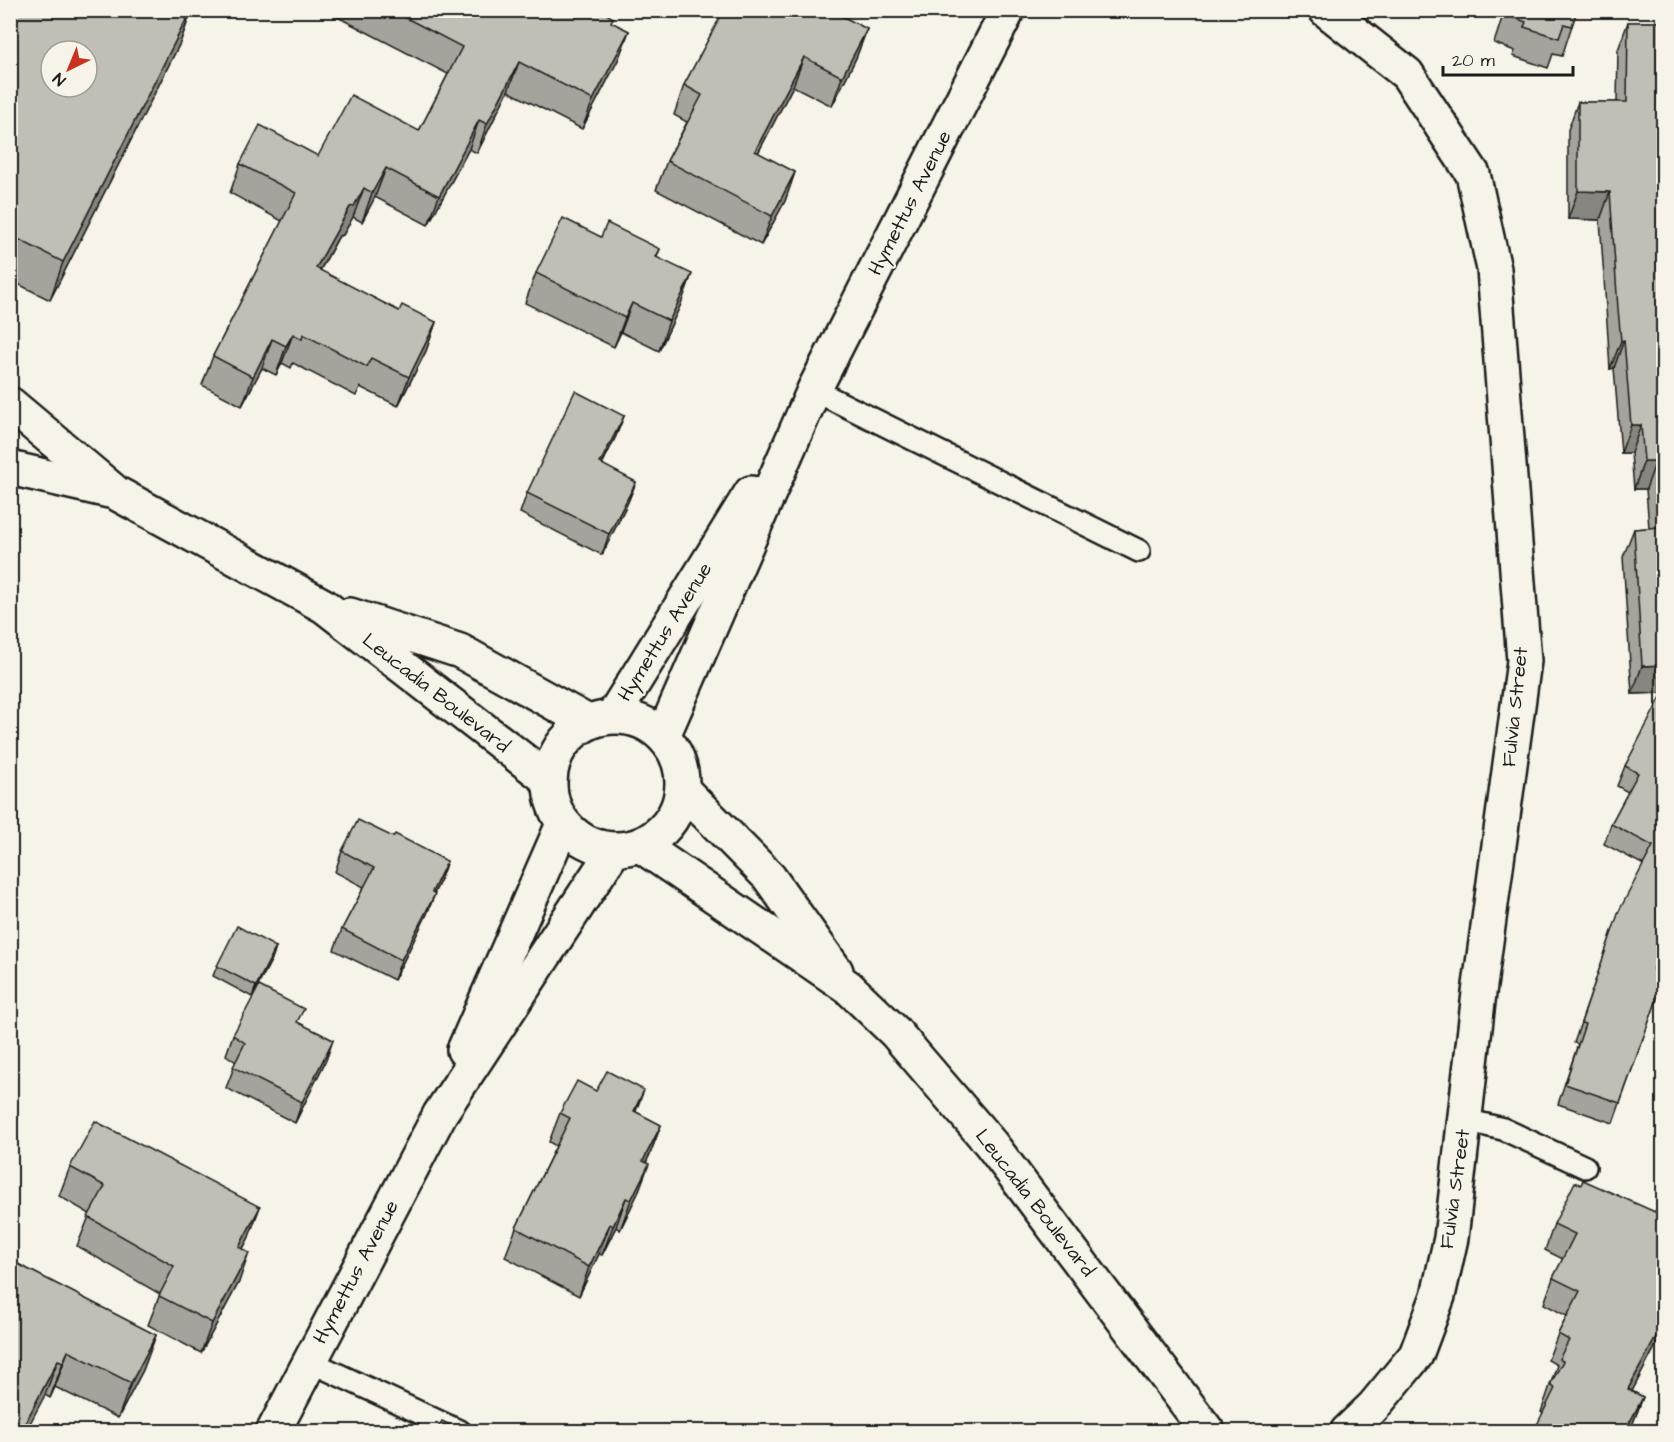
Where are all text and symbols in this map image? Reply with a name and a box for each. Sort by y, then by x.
north arrow [39,39,99,99]
scale bar [1443,39,1574,77]
text: 20 m [1452,48,1495,73]
text: N [48,68,71,91]
street label: Hymettus Avenue [861,126,959,281]
street label: Hymettus Avenue [611,557,720,707]
street label: Leucadia Boulevard [356,626,516,760]
street label: Fulvia Street [1495,646,1535,768]
street label: Leucadia Boulevard [968,1123,1102,1283]
street label: Fulvia Street [1433,1127,1477,1251]
street label: Hymettus Avenue [306,1195,407,1349]

